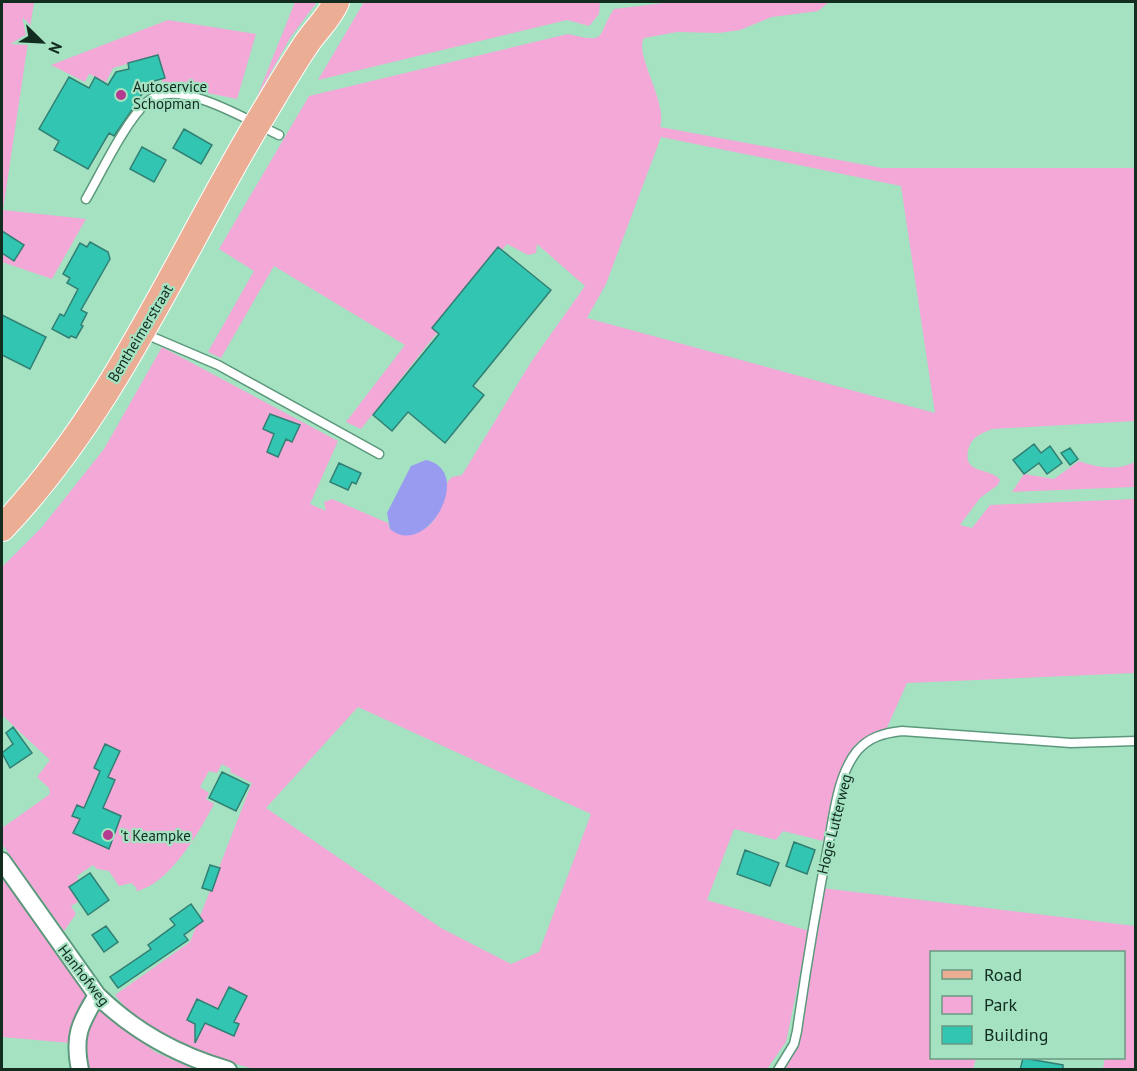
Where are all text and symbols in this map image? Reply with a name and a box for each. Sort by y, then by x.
north arrow [12,12,72,72]
text: N [44,39,67,57]
place label: Autoservice Schopman [133,77,207,113]
marker: Autoservice Schopman [114,88,128,102]
street label: Bentheimerstraat [103,281,177,385]
street label: Hoge Lutterweg [812,772,856,876]
place label: 't Keampke [120,826,191,845]
marker: 't Keampke [101,828,115,842]
street label: Hanhofweg [54,940,114,1010]
legend [930,951,1125,1059]
text: Road [984,963,1022,986]
text: Park [984,993,1017,1016]
text: Building [984,1023,1048,1046]

